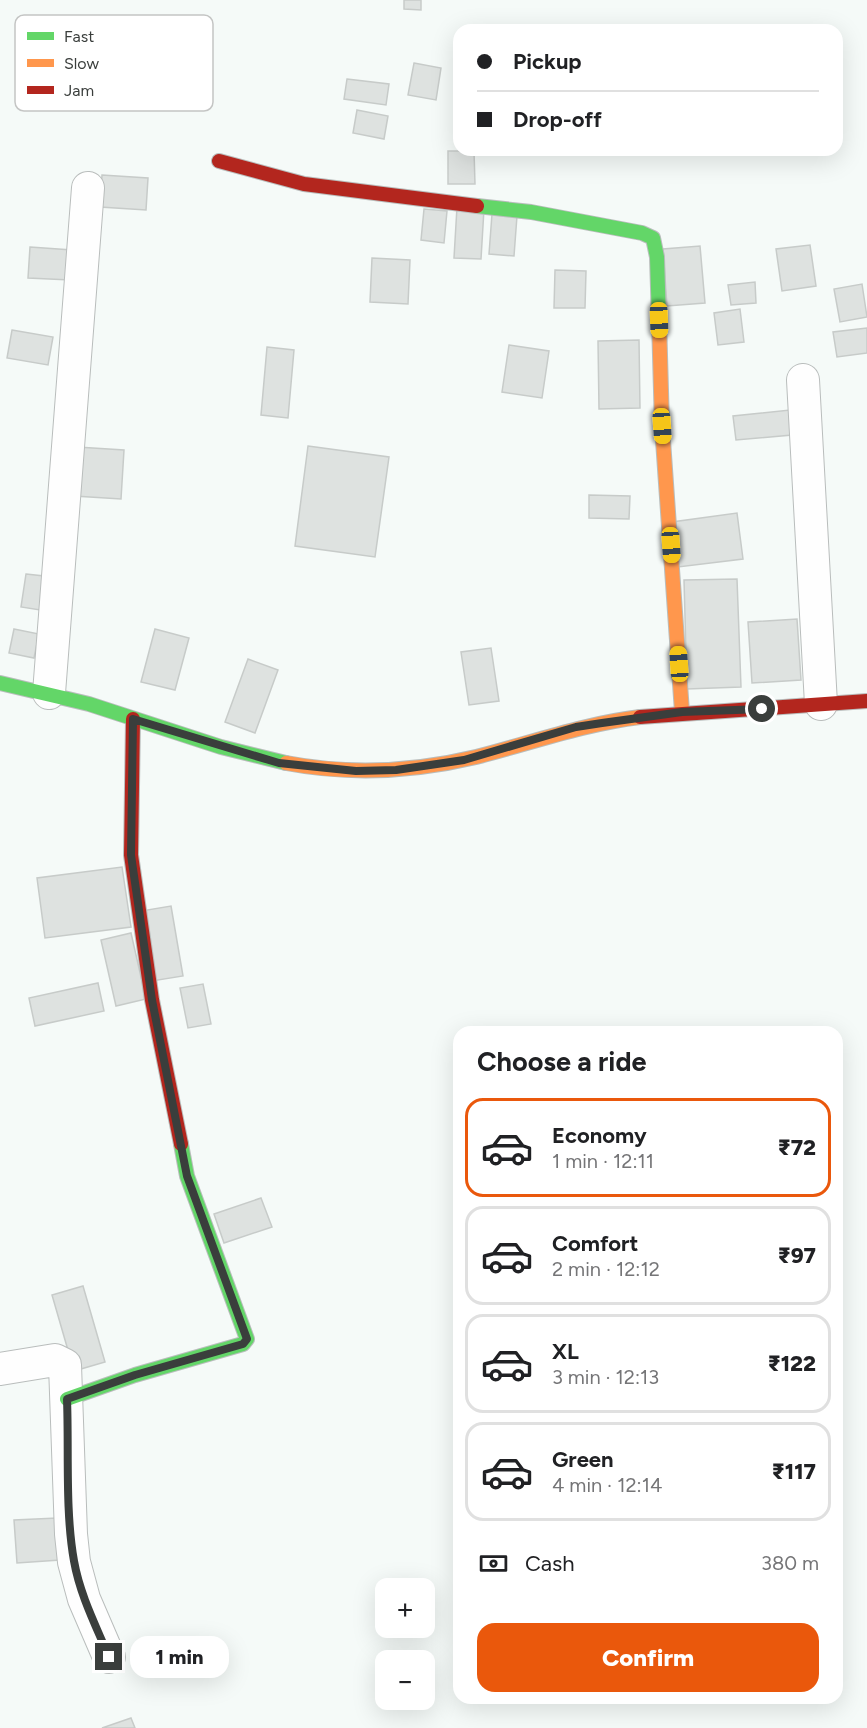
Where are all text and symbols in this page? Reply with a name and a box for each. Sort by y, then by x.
legend [15,15,213,111]
text: Fast [64,27,94,46]
text: Pickup [513,48,582,75]
text: Slow [64,54,99,73]
text: Jam [64,81,94,100]
text: Drop-off [513,106,602,133]
car [649,302,669,338]
car [652,407,672,445]
car [661,526,681,564]
car [669,645,689,683]
route start [748,695,775,722]
text: Choose a ride [477,1045,646,1078]
icon: car [480,1121,534,1175]
text: Economy [552,1122,647,1149]
text: ₹72 [778,1134,816,1161]
text: 1 min · 12:11 [552,1149,654,1173]
icon: car [480,1229,534,1283]
text: Comfort [552,1230,638,1257]
text: ₹97 [778,1242,816,1269]
text: 2 min · 12:12 [552,1257,660,1281]
icon: car [480,1337,534,1391]
text: XL [552,1338,579,1365]
text: ₹122 [768,1350,816,1377]
text: 3 min · 12:13 [552,1365,659,1389]
icon: car [480,1445,534,1499]
text: Green [552,1446,614,1473]
text: ₹117 [772,1458,816,1485]
text: 4 min · 12:14 [552,1473,662,1497]
icon: cash [477,1547,510,1580]
text: Cash [525,1550,575,1577]
text: 380 m [761,1551,819,1575]
map controls [375,1578,435,1710]
button: + [375,1578,435,1638]
button: Confirm [477,1623,819,1692]
callout: 1 min [130,1636,229,1678]
route end [95,1643,122,1670]
text: 1 min [156,1645,203,1669]
button: − [375,1650,435,1710]

